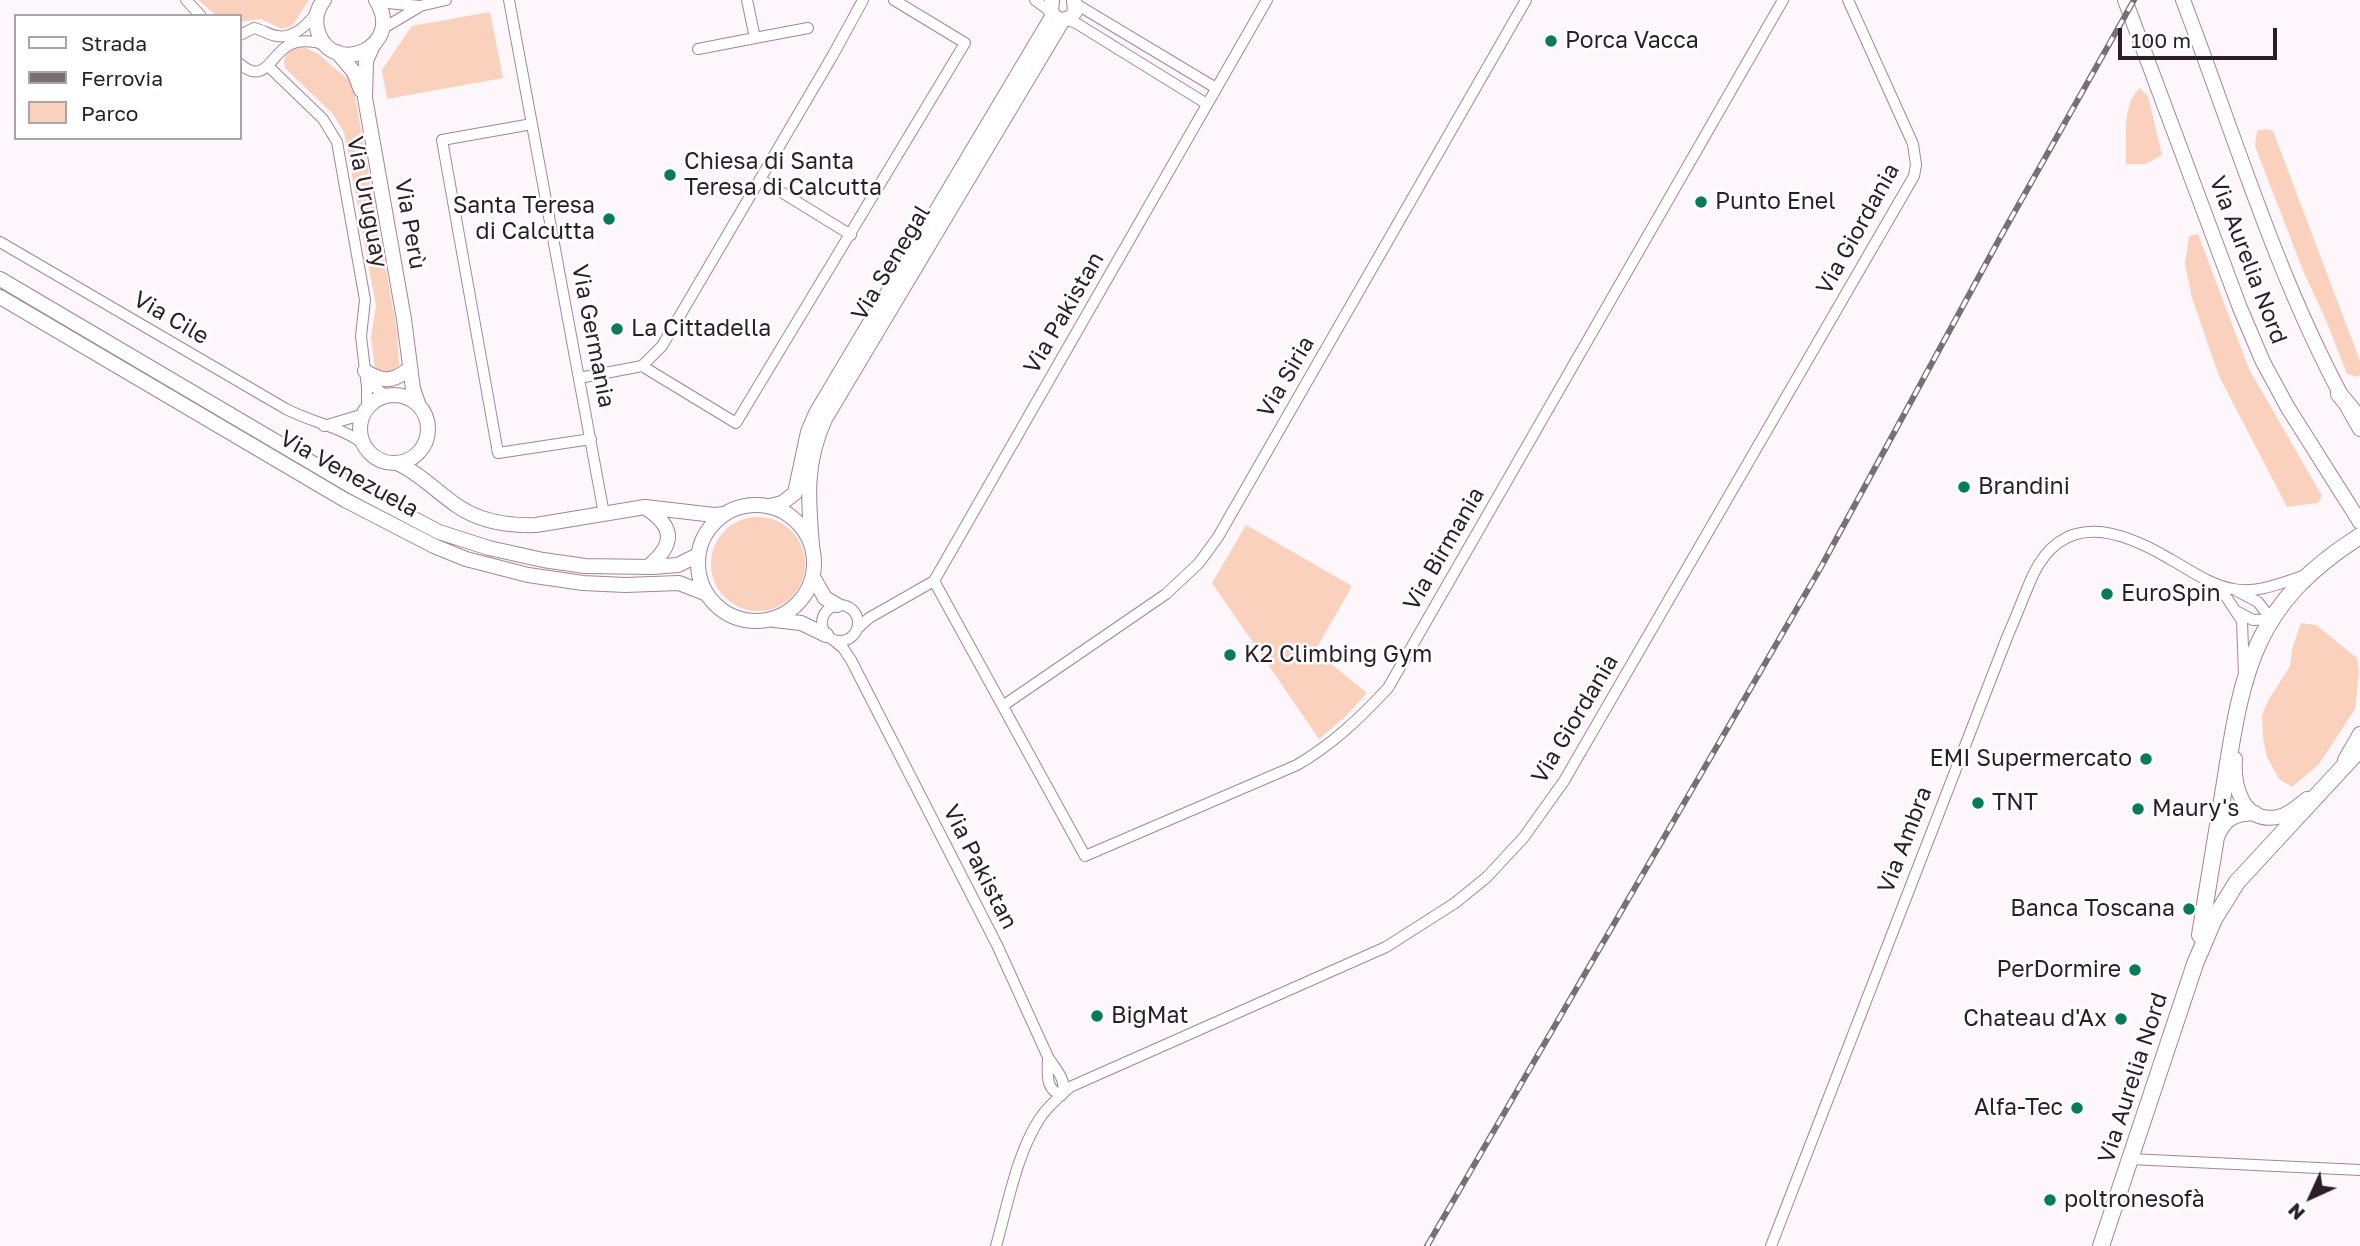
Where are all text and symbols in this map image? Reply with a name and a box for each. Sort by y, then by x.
legend [14,14,242,140]
scale bar [2122,14,2281,58]
place label: Porca Vacca [1565,27,1699,55]
text: 100 m [2131,27,2191,53]
text: Strada [81,30,147,56]
marker: Porca Vacca [1543,33,1559,49]
text: Ferrovia [81,65,163,91]
text: Parco [81,100,138,126]
street label: Via Uruguay [341,134,393,270]
place label: Chiesa di Santa Teresa di Calcutta [684,148,882,202]
street label: Via Giordania [1811,159,1905,299]
marker: Chiesa di Santa Teresa di Calcutta [662,167,678,183]
street label: Via Aurelia Nord [2203,172,2293,348]
street label: Via Perù [388,177,432,271]
place label: Punto Enel [1715,188,1836,216]
place label: Santa Teresa di Calcutta [453,192,595,246]
marker: Punto Enel [1693,194,1709,210]
street label: Via Senegal [846,200,936,326]
marker: Santa Teresa di Calcutta [601,211,617,227]
street label: Via Pakistan [1018,247,1110,379]
street label: Via Germania [566,262,620,410]
street label: Via Cile [128,285,214,351]
place label: La Cittadella [631,315,771,343]
marker: La Cittadella [609,321,625,337]
street label: Via Siria [1252,331,1320,423]
street label: Via Venezuela [275,424,423,524]
place label: Brandini [1978,473,2070,501]
marker: Brandini [1956,479,1972,495]
street label: Via Birmania [1398,483,1490,615]
place label: EuroSpin [2121,580,2221,608]
marker: EuroSpin [2099,586,2115,602]
place label: K2 Climbing Gym [1244,641,1432,669]
marker: K2 Climbing Gym [1222,647,1238,663]
street label: Via Giordania [1526,649,1624,789]
place label: EMI Supermercato [1929,745,2132,773]
marker: EMI Supermercato [2138,751,2154,767]
street label: Via Ambra [1872,783,1938,897]
place label: TNT [1992,789,2038,817]
marker: TNT [1970,795,1986,811]
place label: Maury's [2152,795,2239,823]
street label: Via Pakistan [937,800,1023,934]
marker: Maury's [2130,801,2146,817]
place label: Banca Toscana [2010,895,2175,923]
marker: Banca Toscana [2181,901,2197,917]
place label: PerDormire [1996,956,2121,984]
marker: PerDormire [2127,962,2143,978]
street label: Via Aurelia Nord [2092,989,2174,1167]
place label: BigMat [1111,1002,1188,1030]
place label: Chateau d'Ax [1963,1005,2107,1033]
marker: BigMat [1089,1008,1105,1024]
marker: Chateau d'Ax [2113,1011,2129,1027]
place label: Alfa-Tec [1974,1094,2063,1122]
marker: Alfa-Tec [2069,1100,2085,1116]
north arrow [2276,1162,2346,1232]
place label: poltronesofà [2064,1186,2205,1214]
marker: poltronesofà [2042,1192,2058,1208]
text: N [2283,1199,2309,1225]

